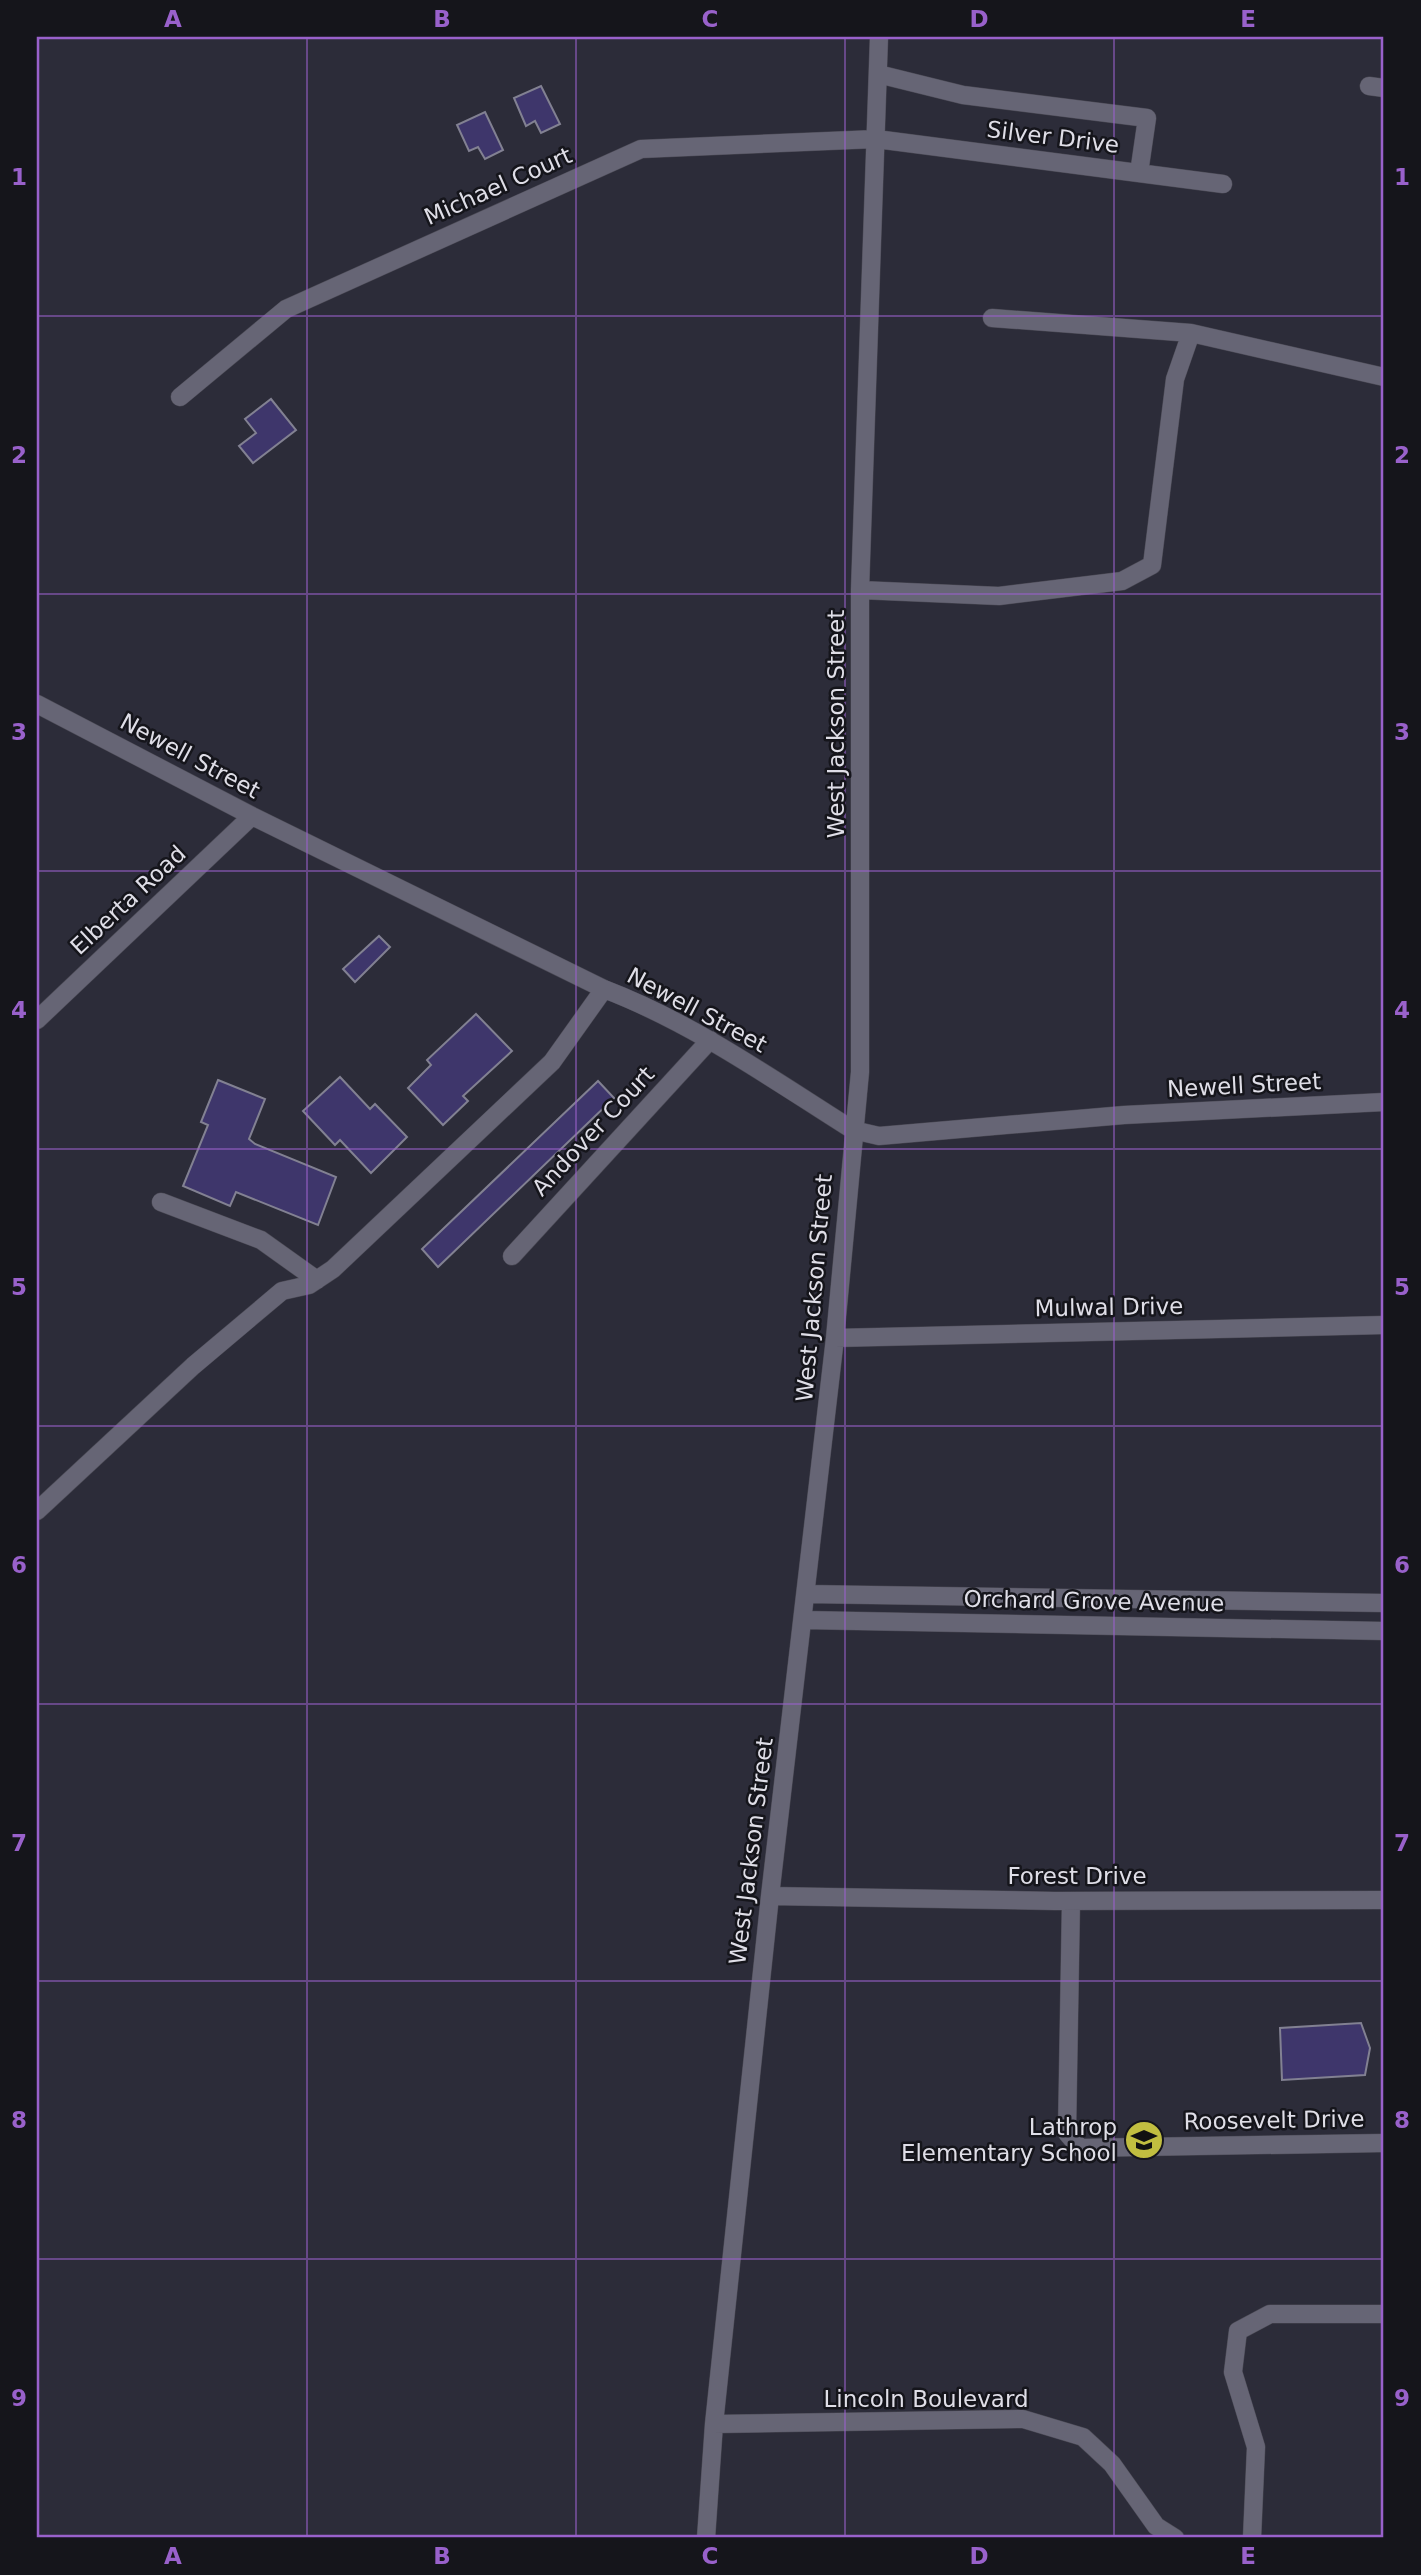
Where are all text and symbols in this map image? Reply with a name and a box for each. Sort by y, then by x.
text: A [164,6,182,32]
text: B [433,6,451,32]
text: C [702,6,718,32]
text: D [969,6,989,32]
text: E [1240,6,1256,32]
street label: Silver Drive [985,116,1121,158]
street label: Michael Court [420,142,576,230]
text: 1 [11,164,27,190]
text: 1 [1394,164,1410,190]
text: 2 [11,442,27,468]
text: 2 [1394,442,1410,468]
street label: West Jackson Street [823,610,849,838]
street label: Newell Street [116,708,264,804]
text: 3 [11,719,27,745]
text: 3 [1394,719,1410,745]
street label: Elberta Road [65,840,191,960]
street label: Newell Street [623,962,771,1058]
text: 4 [11,997,27,1023]
text: 4 [1394,997,1410,1023]
street label: Andover Court [527,1061,659,1201]
street label: Newell Street [1166,1068,1322,1102]
street label: West Jackson Street [791,1173,837,1403]
text: 5 [11,1274,27,1300]
text: 5 [1394,1274,1410,1300]
street label: Mulwal Drive [1034,1293,1184,1321]
text: 6 [11,1552,27,1578]
text: 6 [1394,1552,1410,1578]
street label: Orchard Grove Avenue [963,1586,1225,1616]
street label: West Jackson Street [724,1736,778,1966]
text: 7 [11,1830,27,1856]
text: 7 [1394,1830,1410,1856]
street label: Forest Drive [1007,1863,1147,1889]
street label: Roosevelt Drive [1183,2105,1365,2135]
text: 8 [11,2107,27,2133]
text: 8 [1394,2107,1410,2133]
place label: Lathrop Elementary School [901,2114,1117,2166]
school or university icon: Lathrop Elementary School [1123,2119,1165,2161]
text: 9 [11,2385,27,2411]
text: 9 [1394,2385,1410,2411]
street label: Lincoln Boulevard [823,2386,1029,2412]
text: A [164,2543,182,2569]
text: B [433,2543,451,2569]
text: C [702,2543,718,2569]
text: D [969,2543,989,2569]
text: E [1240,2543,1256,2569]

